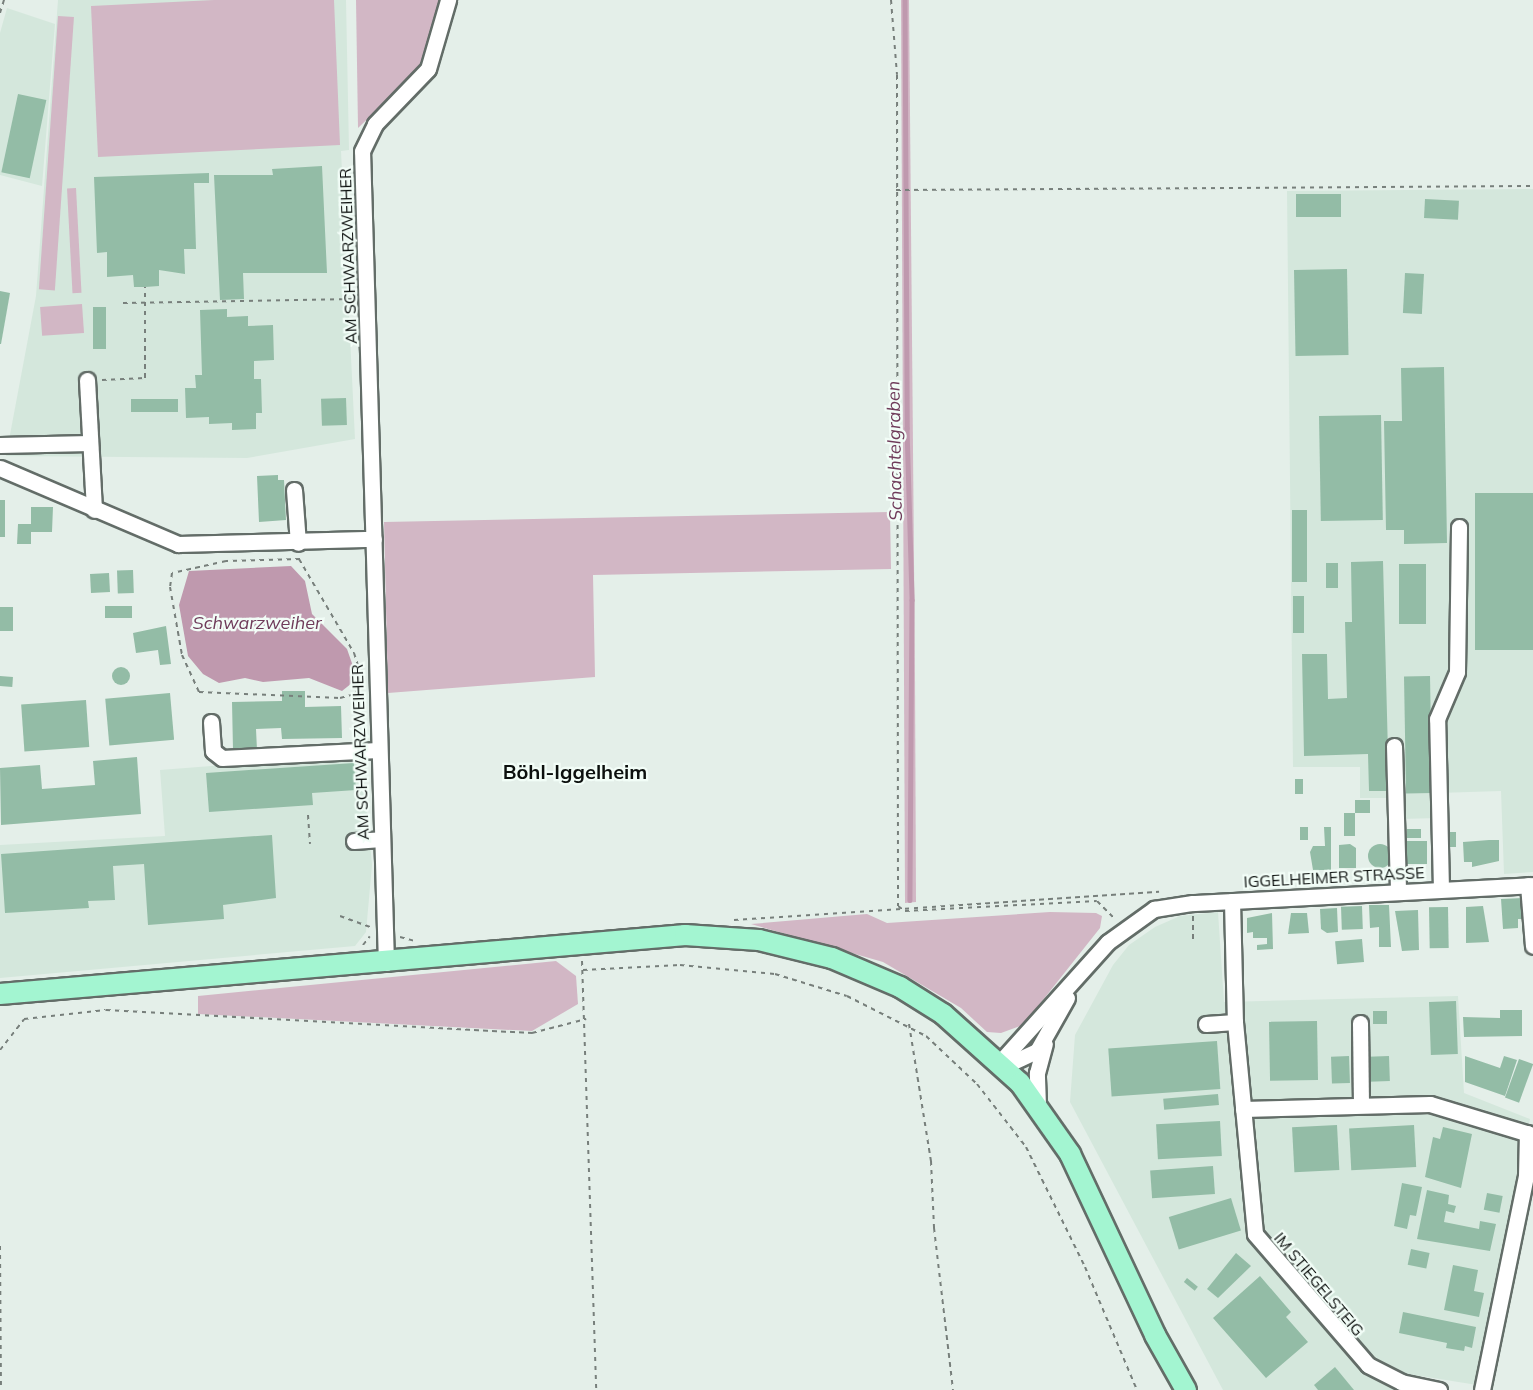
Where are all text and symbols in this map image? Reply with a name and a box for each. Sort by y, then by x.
street label: AM SCHWARZWEIHER [335,168,361,344]
water label: Schachtelgraben [883,381,907,521]
water label: Schwarzweiher [192,612,322,634]
street label: AM SCHWARZWEIHER [347,664,373,840]
district label: Böhl-Iggelheim [503,759,647,783]
street label: IGGELHEIMER STRASSE [1243,863,1425,891]
street label: IM STIEGELSTEIG [1270,1228,1368,1340]

